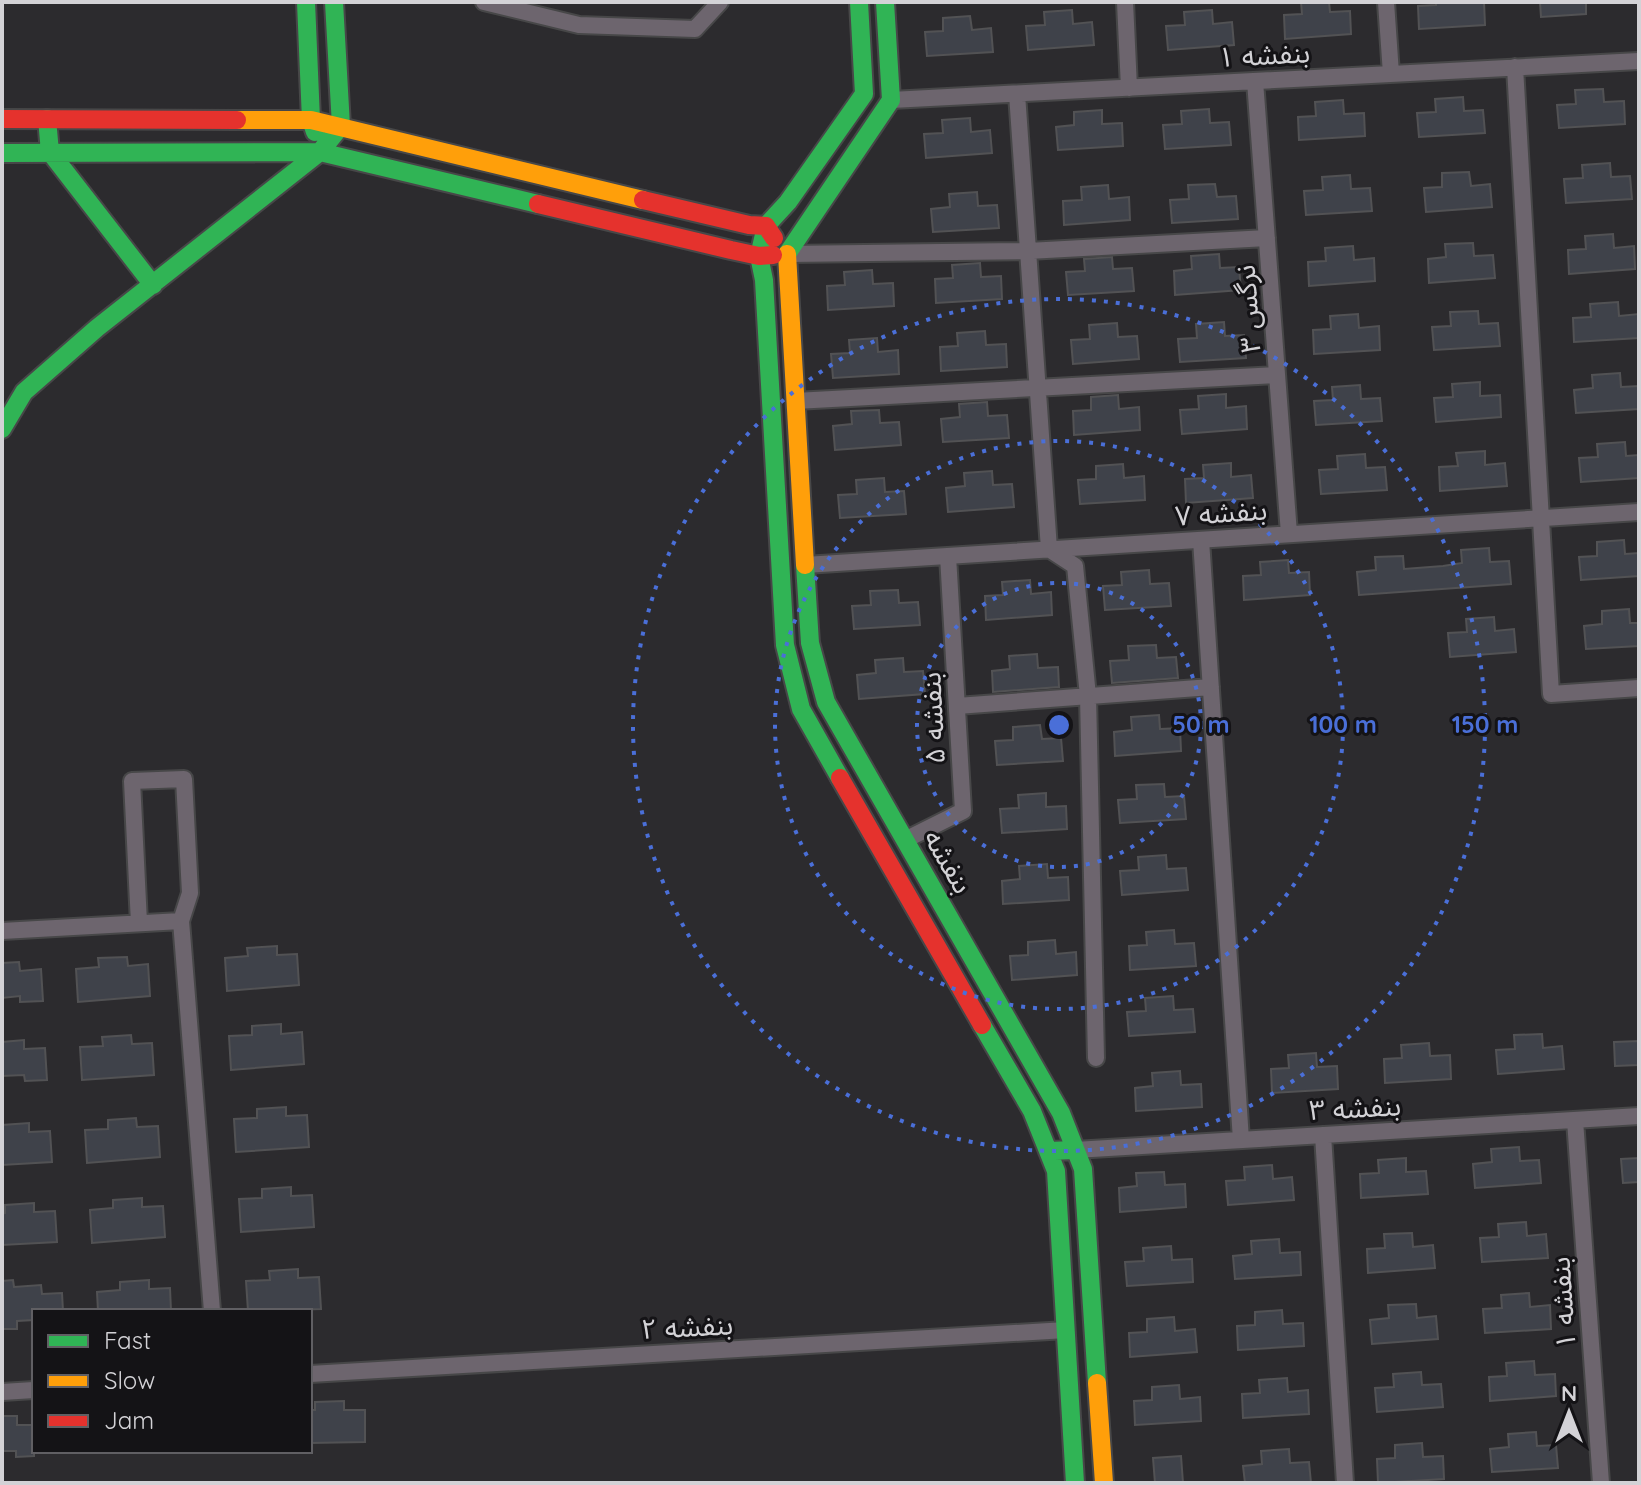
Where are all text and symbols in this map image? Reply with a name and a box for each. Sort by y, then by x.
street label: بنفشه ۱ [1217,34,1311,74]
street label: نرگس ۳ [1226,264,1268,354]
street label: بنفشه ۷ [1174,491,1268,533]
street label: بنفشه ۵ [912,671,952,765]
text: 50 m [1172,709,1230,739]
text: 100 m [1309,709,1377,739]
text: 150 m [1452,709,1518,739]
centre of rings [1045,711,1073,739]
street label: بنفشه [917,823,981,899]
street label: بنفشه ۳ [1308,1087,1402,1127]
street label: بنفشه ۱ [1541,1256,1583,1350]
street label: بنفشه ۲ [640,1306,734,1346]
legend [32,1309,312,1453]
text: Fast [104,1325,151,1355]
text: Slow [104,1365,155,1395]
north arrow [1529,1373,1609,1453]
text: N [1561,1379,1577,1407]
text: Jam [104,1405,154,1435]

